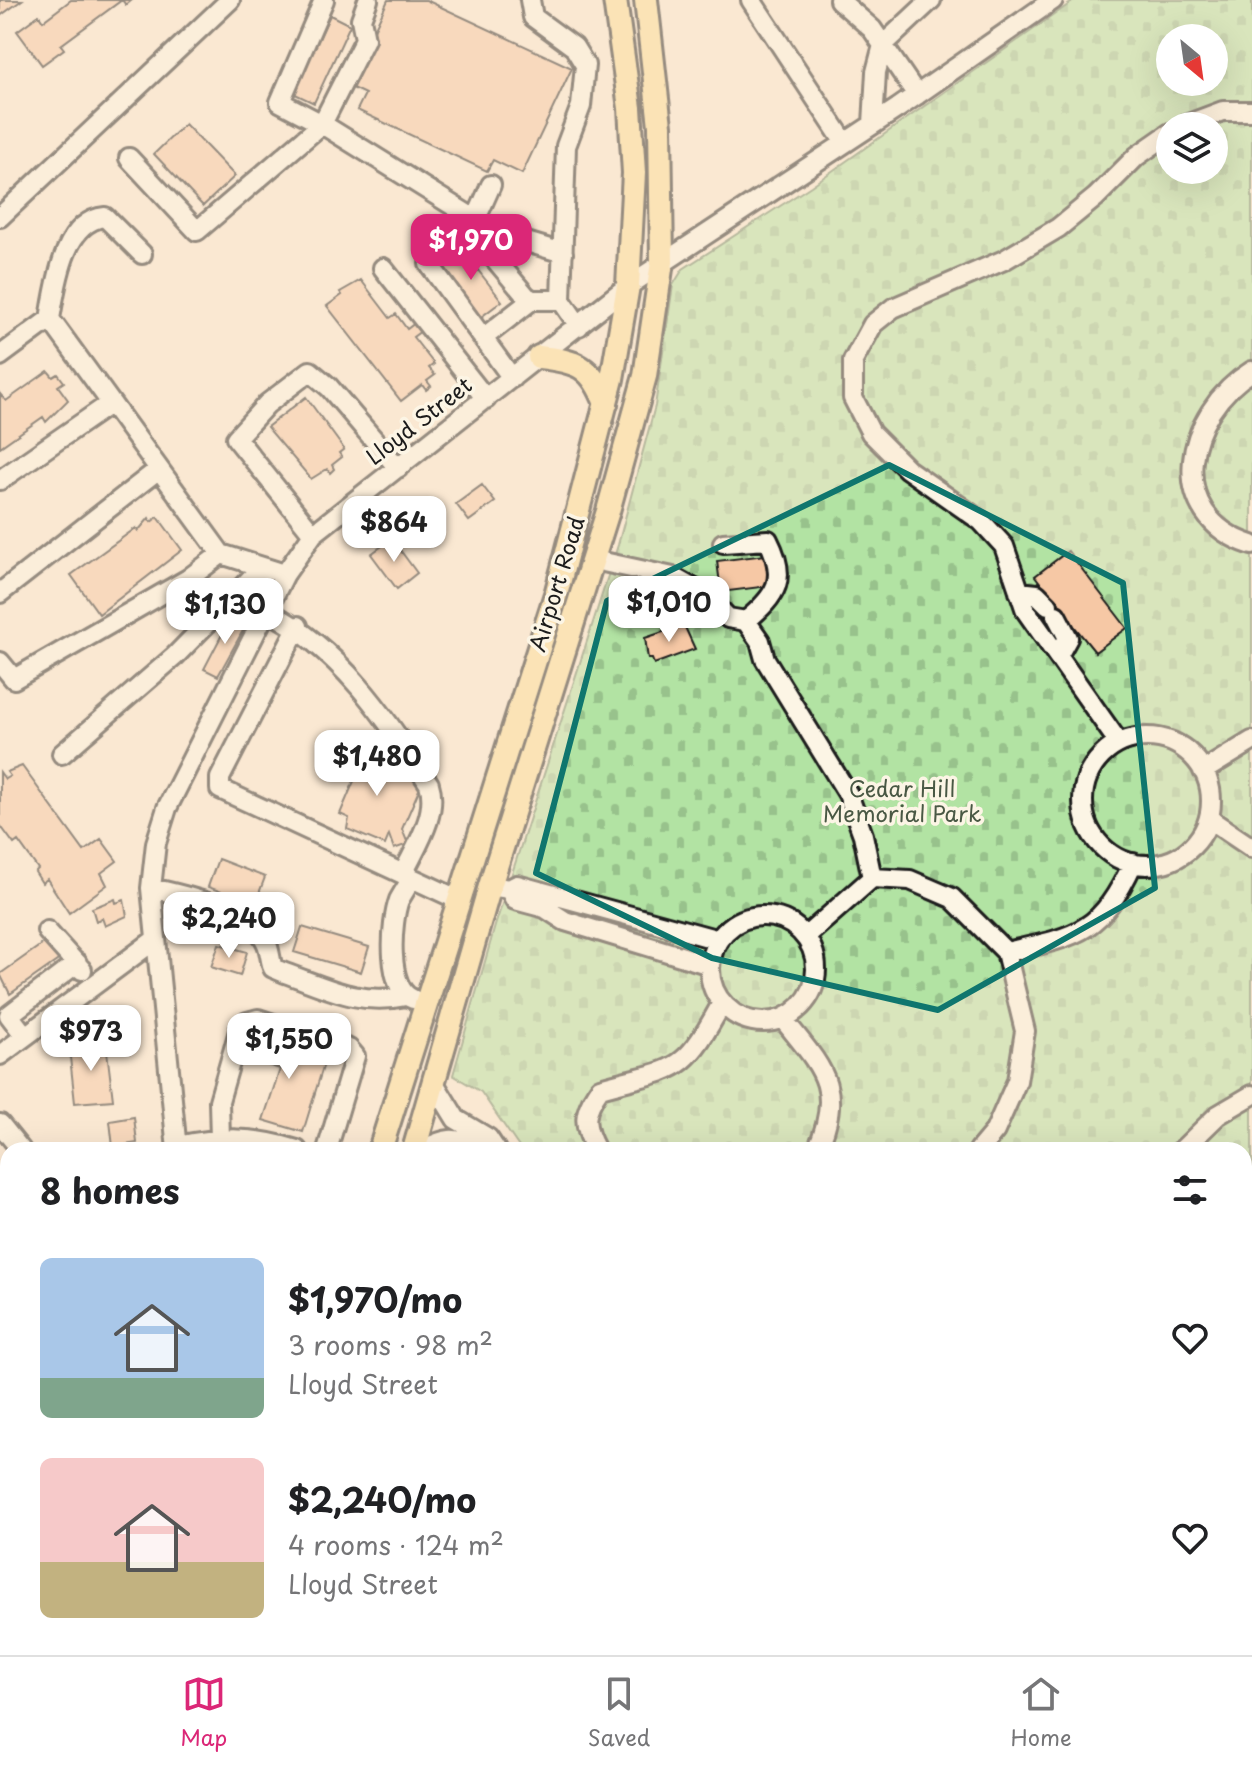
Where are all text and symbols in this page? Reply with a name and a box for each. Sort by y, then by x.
north arrow [1156,24,1228,96]
map controls [1156,24,1228,184]
button: layers [1156,112,1228,184]
pin: $1,970 [406,214,536,282]
text: $1,970 [429,220,513,259]
street label: Lloyd Street [358,368,478,472]
pin: $864 [347,496,441,564]
text: $864 [360,502,428,541]
street label: Airport Road [519,512,592,655]
pin: $1,010 [604,576,734,644]
pin: $1,130 [160,578,290,646]
text: $1,010 [627,582,711,621]
text: $1,130 [184,584,266,623]
pin: $1,480 [312,730,442,798]
text: $1,480 [332,736,422,775]
park label: Cedar Hill Memorial Park [823,771,981,829]
pin: $2,240 [164,892,294,960]
text: $2,240 [181,898,277,937]
pin: $973 [44,1005,138,1073]
text: $973 [59,1011,123,1050]
pin: $1,550 [224,1013,354,1081]
text: $1,550 [245,1019,333,1058]
text: 8 homes [40,1164,180,1216]
icon: filters [1168,1168,1212,1212]
text: $1,970/mo [288,1273,462,1325]
icon: home [104,1290,200,1386]
icon: heart [1168,1316,1212,1360]
text: 3 rooms · 98 m² [288,1325,493,1364]
text: Lloyd Street [288,1364,438,1403]
text: $2,240/mo [288,1473,476,1525]
icon: home [104,1490,200,1586]
icon: heart [1168,1516,1212,1560]
text: 4 rooms · 124 m² [288,1525,504,1564]
text: Lloyd Street [288,1564,438,1603]
tab: Map [180,1672,227,1753]
tab: Saved [588,1672,650,1753]
tab: Home [1011,1672,1072,1753]

